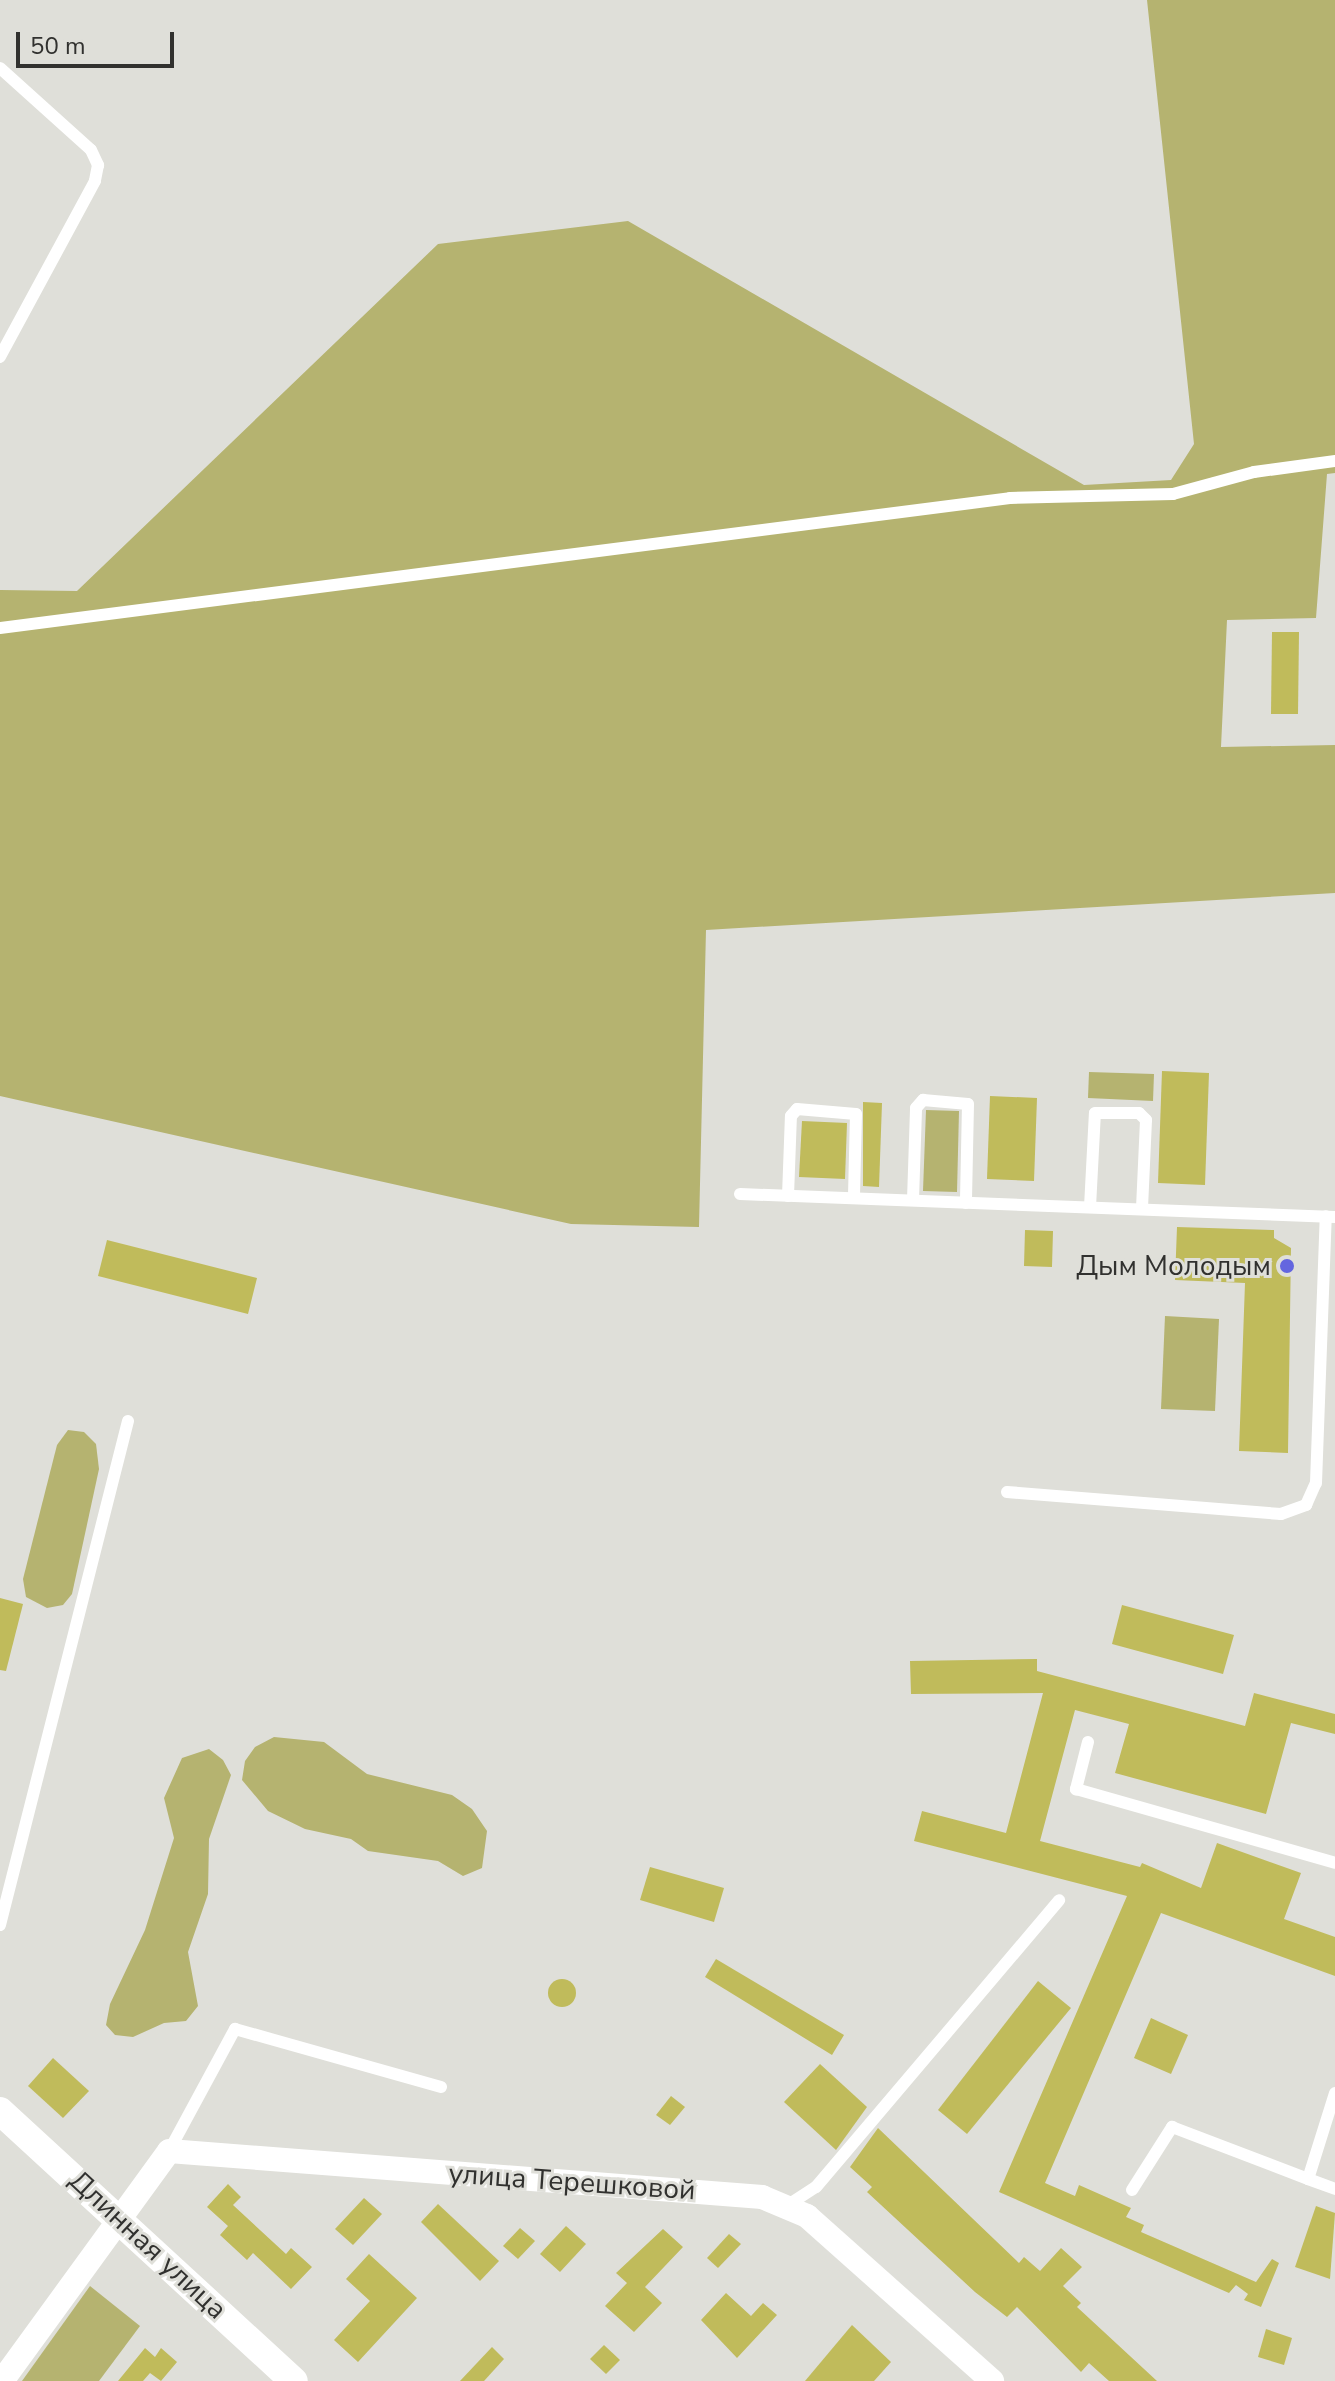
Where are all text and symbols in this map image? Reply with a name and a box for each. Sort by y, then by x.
scale bar [20,16,178,66]
text: 50 m [30,30,86,62]
place label: Дым Молодым [1076,1249,1271,1283]
marker: Дым Молодым [1278,1257,1296,1275]
street label: улица Терешковой [447,2157,697,2207]
street label: Длинная улица [62,2164,234,2326]

